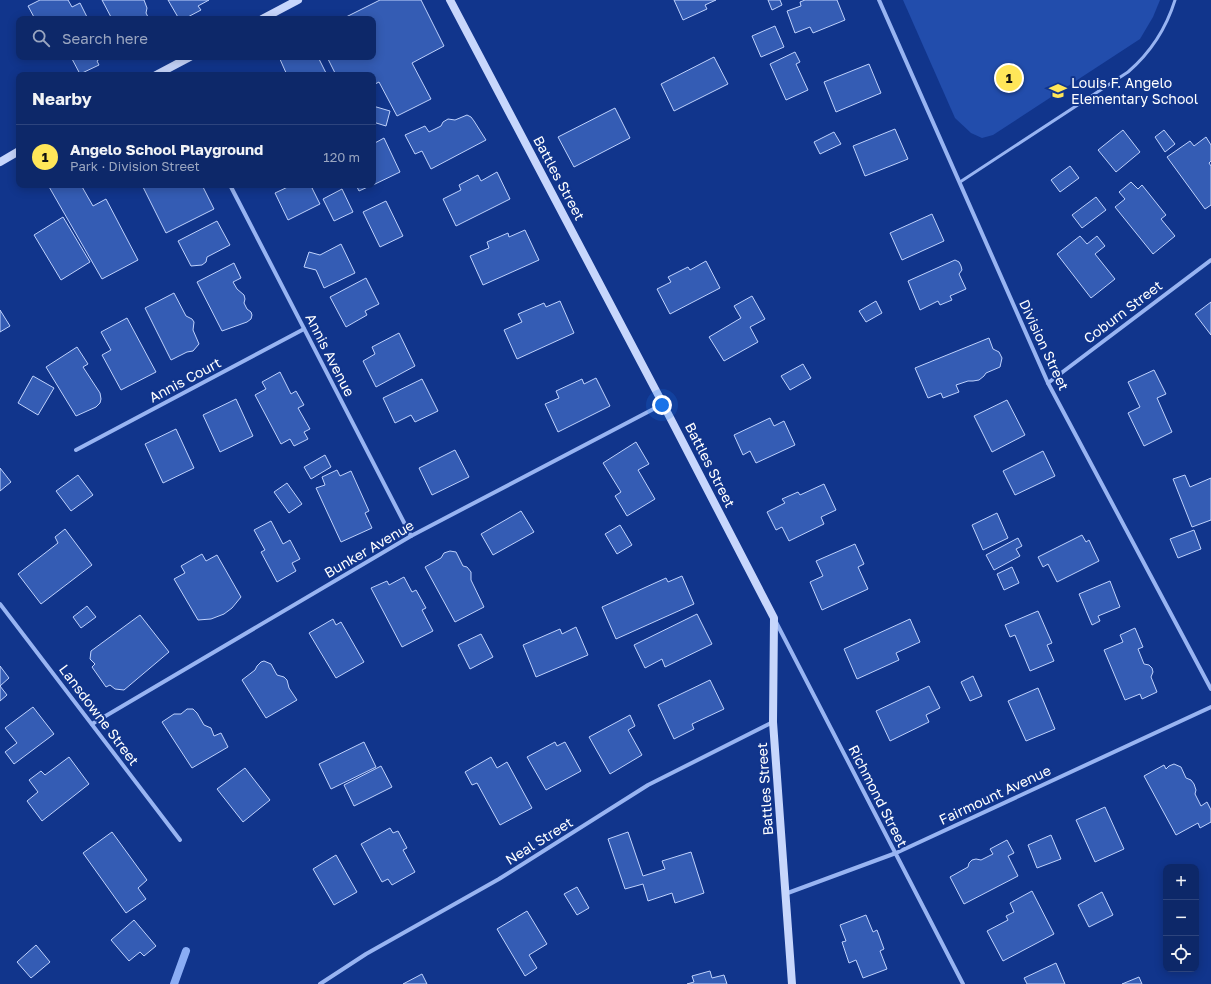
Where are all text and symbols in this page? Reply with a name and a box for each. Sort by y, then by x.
search box [16,16,376,60]
icon: search [30,27,52,49]
text: Search here [62,29,148,47]
pin: 1 [996,63,1022,93]
place label: Louis F. Angelo Elementary School [1071,74,1198,107]
school or university icon: Louis F. Angelo Elementary School [1048,81,1068,101]
text: Nearby [32,88,92,109]
street label: Battles Street [530,133,589,223]
text: Angelo School Playground [70,140,263,158]
text: 1 [42,149,48,165]
text: 120 m [323,149,360,165]
text: Park · Division Street [70,158,200,174]
street label: Coburn Street [1080,277,1165,347]
street label: Division Street [1016,297,1073,393]
street label: Annis Avenue [302,311,359,399]
street label: Annis Court [146,354,224,406]
your location [652,395,672,415]
street label: Battles Street [682,419,739,510]
street label: Bunker Avenue [321,516,417,581]
street label: Lansdowne Street [56,661,143,769]
street label: Battles Street [753,742,776,836]
street label: Richmond Street [845,742,912,850]
street label: Fairmount Avenue [936,761,1053,828]
street label: Neal Street [502,813,576,868]
map controls [1163,864,1199,972]
button: + [1163,864,1199,900]
button: − [1163,900,1199,936]
button: locate [1163,936,1199,972]

